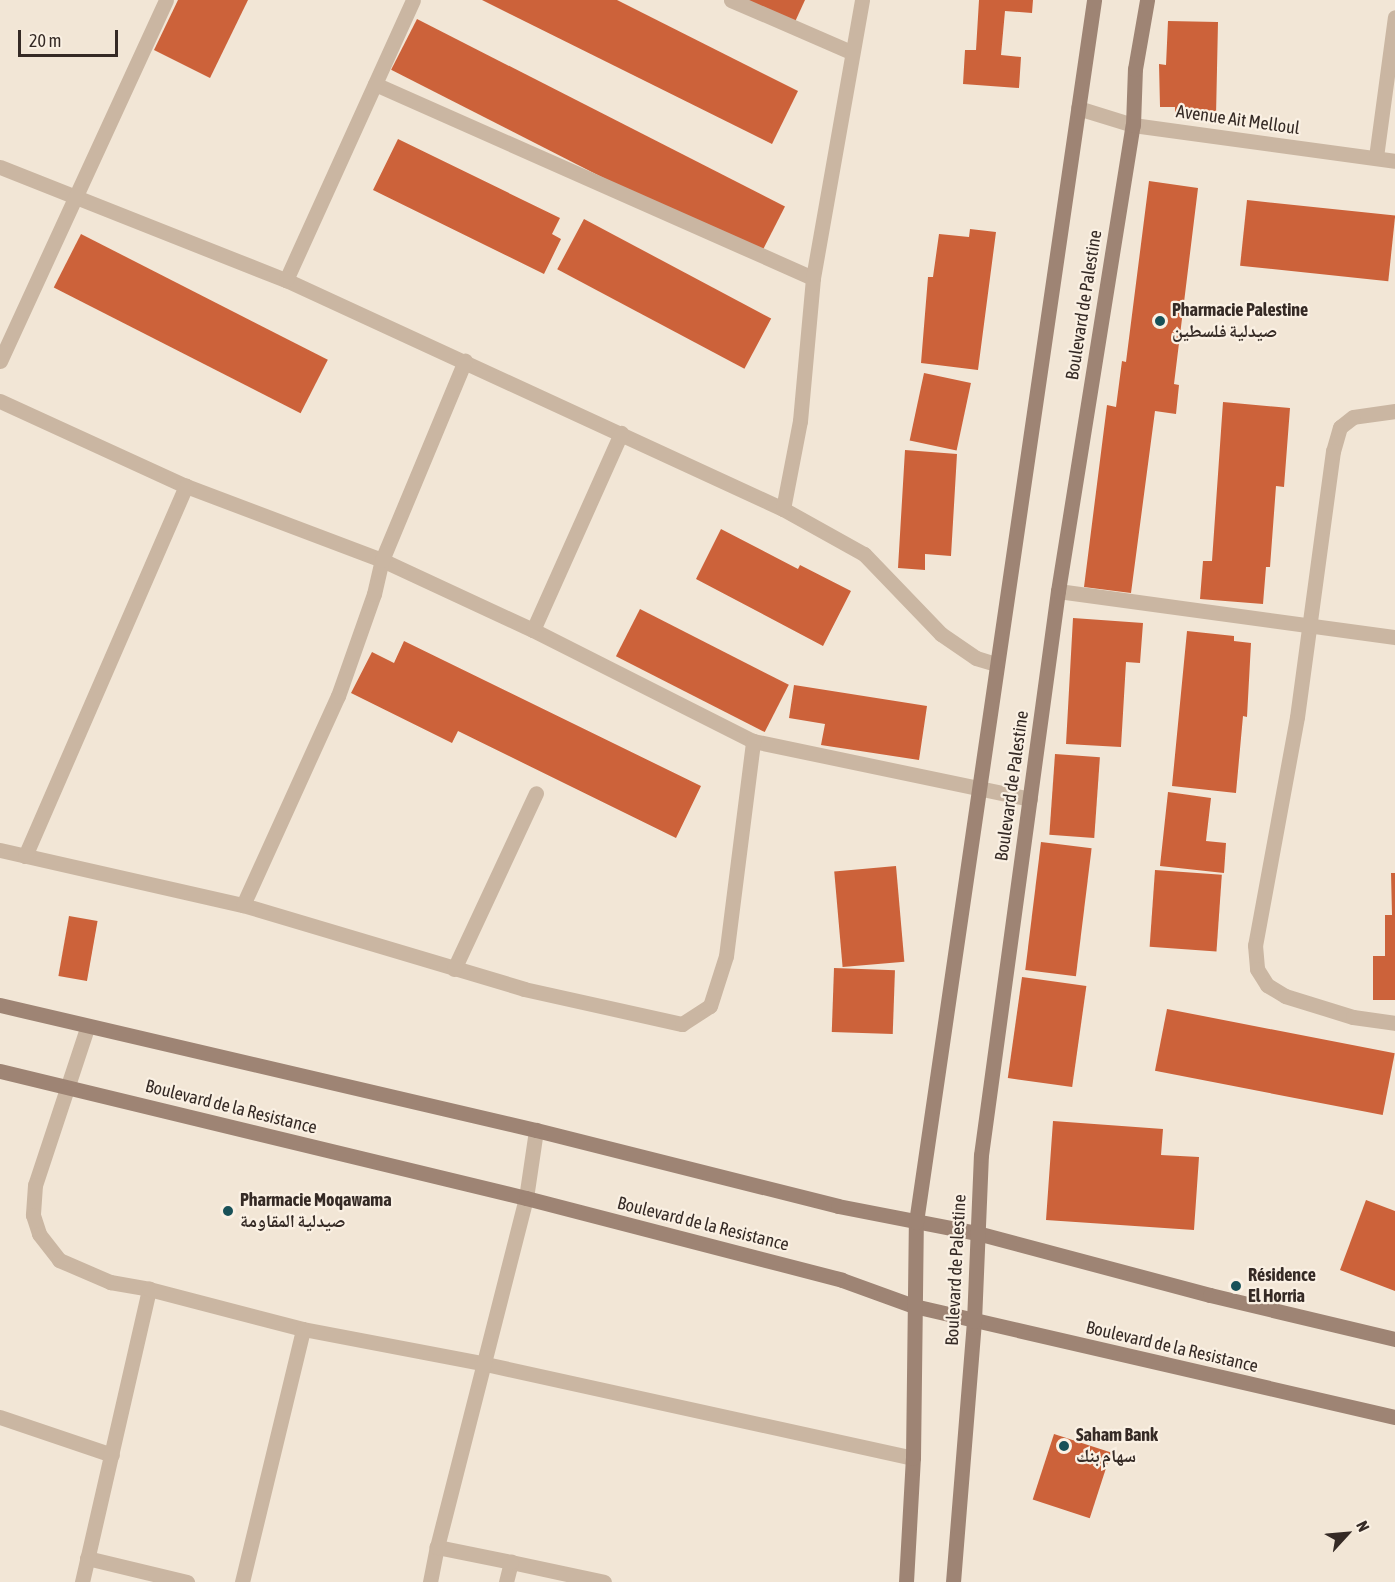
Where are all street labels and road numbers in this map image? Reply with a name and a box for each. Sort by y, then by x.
street label: Avenue Ait Melloul [1175,101,1301,139]
street label: Boulevard de Palestine [1061,228,1107,382]
street label: Boulevard de Palestine [991,709,1033,863]
street label: Boulevard de la Resistance [143,1075,319,1139]
street label: Boulevard de la Resistance [615,1192,791,1256]
street label: Boulevard de Palestine [941,1194,971,1346]
street label: Boulevard de la Resistance [1084,1317,1260,1377]

